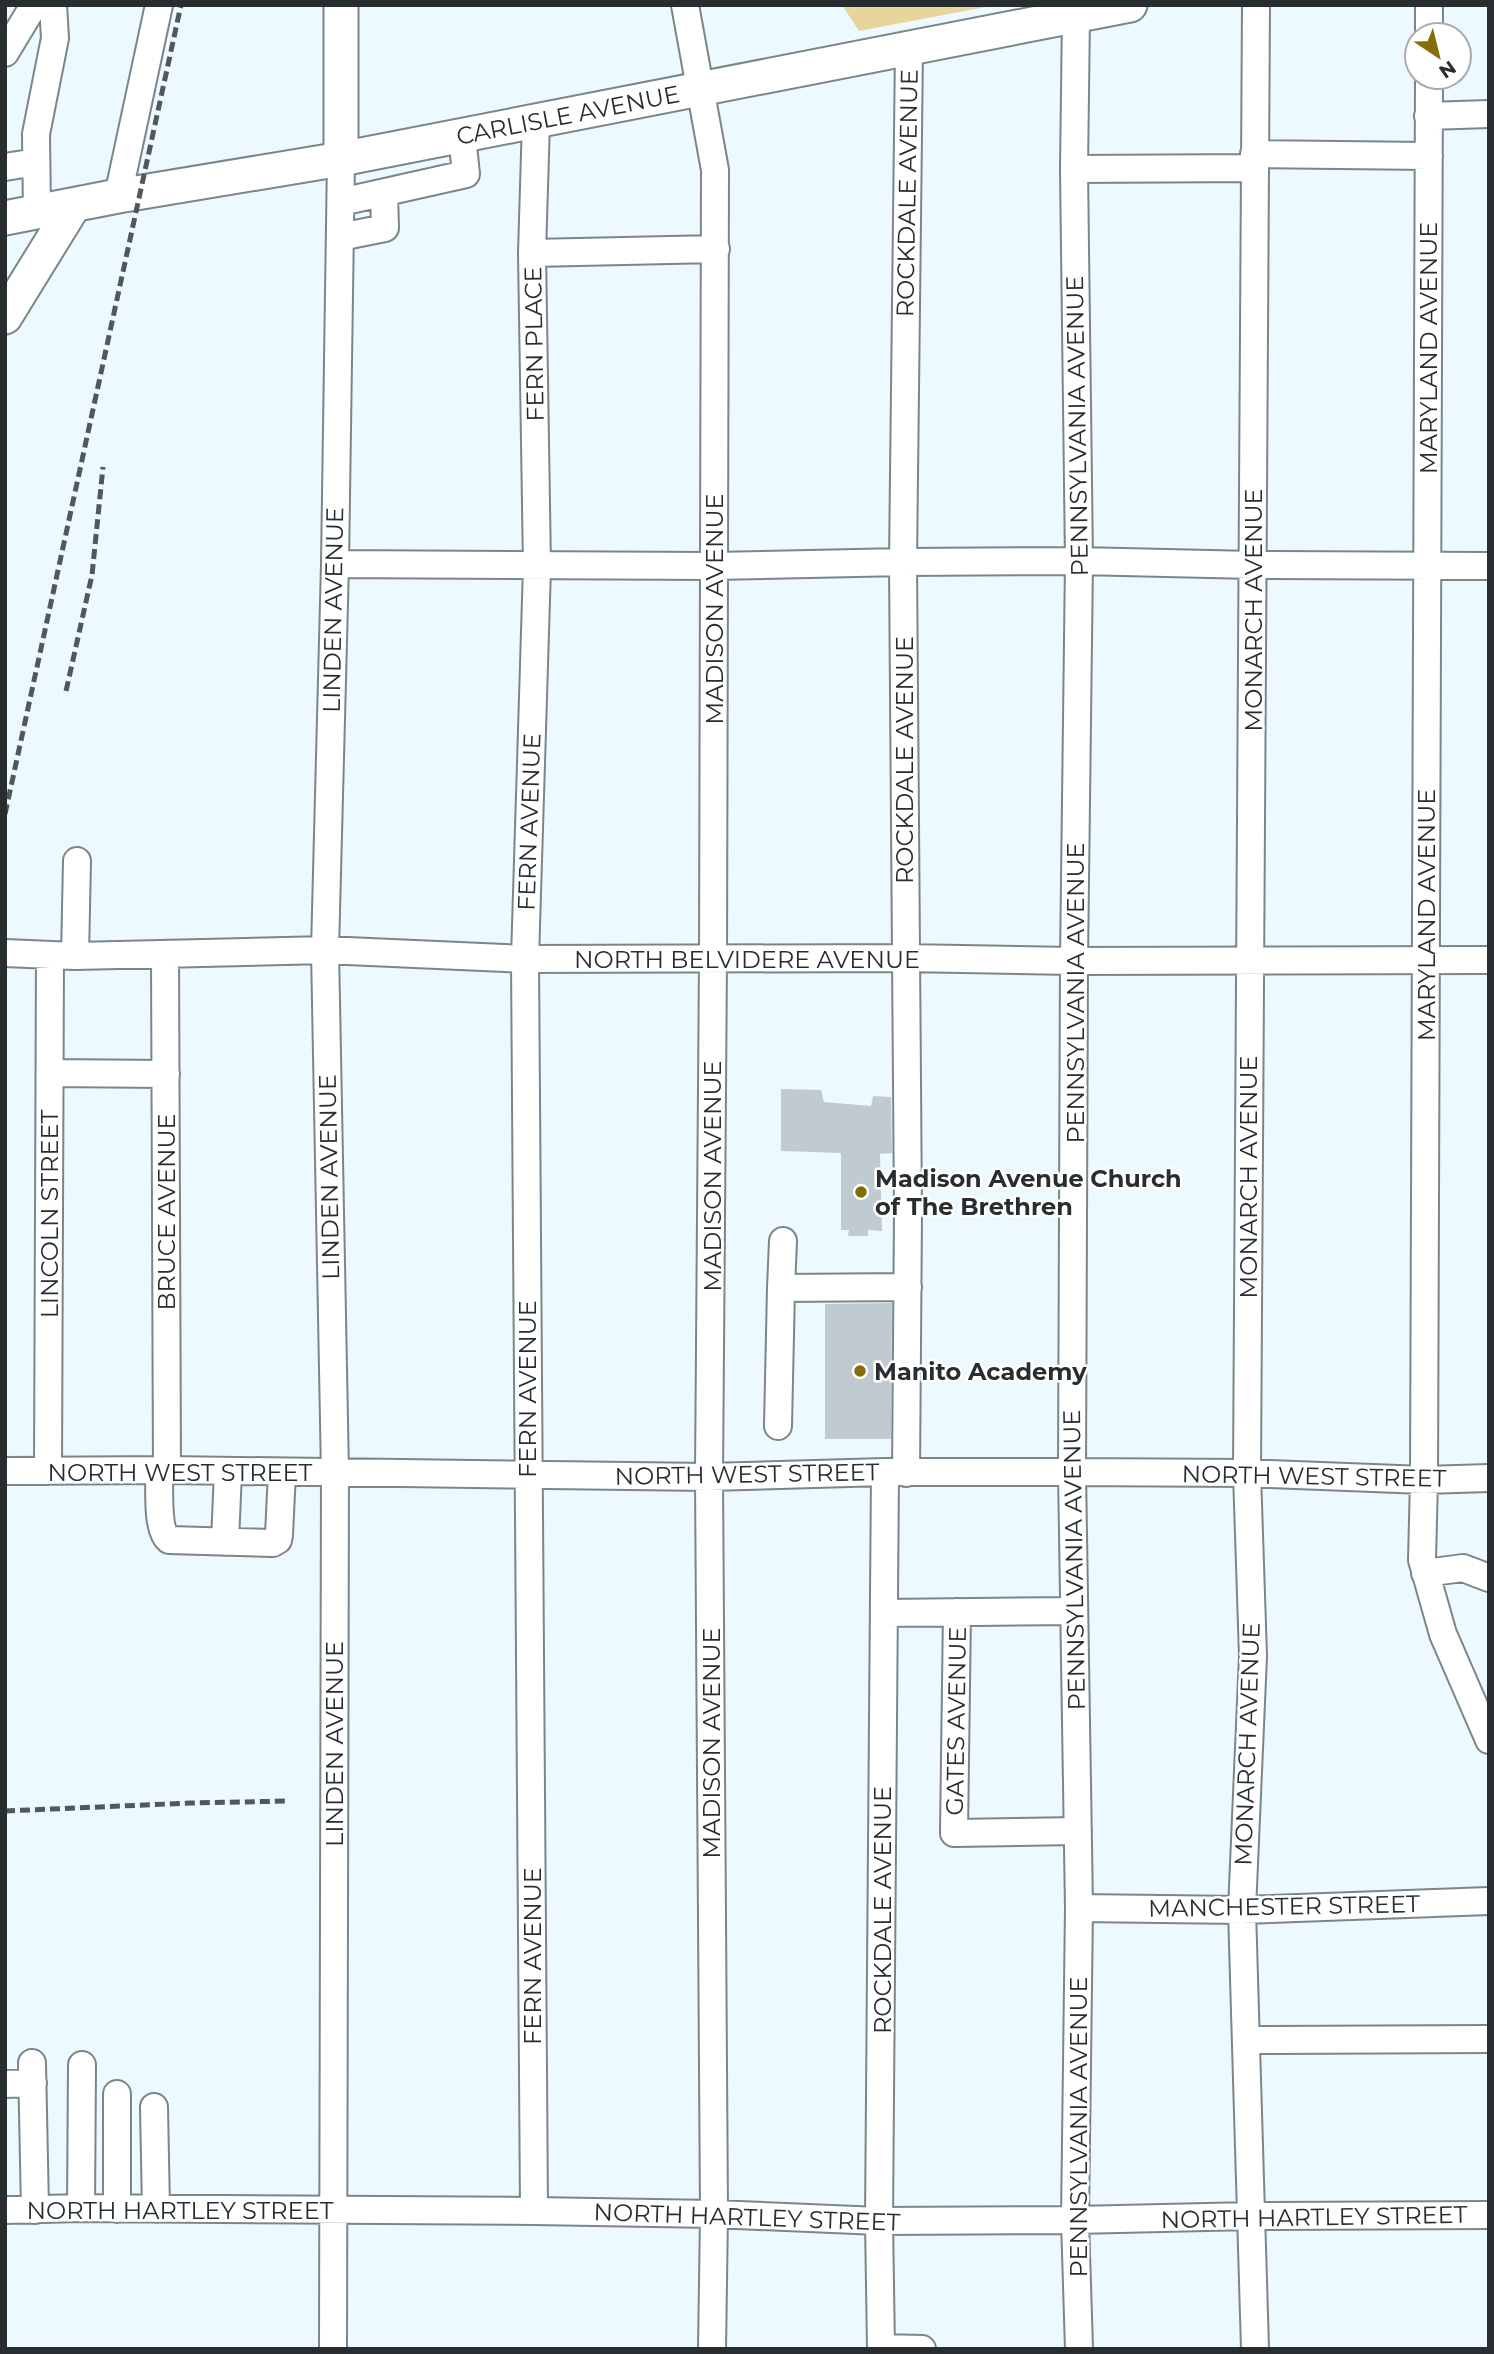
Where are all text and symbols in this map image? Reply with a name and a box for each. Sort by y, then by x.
north arrow [1403,21,1473,91]
text: N [1435,56,1460,83]
street label: ROCKDALE AVENUE [890,69,924,317]
street label: CARLISLE AVENUE [454,79,682,151]
street label: MARYLAND AVENUE [1414,222,1443,474]
street label: FERN PLACE [518,266,550,422]
street label: PENNSYLVANIA AVENUE [1060,275,1094,577]
street label: MONARCH AVENUE [1239,488,1268,732]
street label: MADISON AVENUE [700,493,729,725]
street label: LINDEN AVENUE [317,507,349,713]
street label: ROCKDALE AVENUE [890,636,919,884]
street label: FERN AVENUE [511,733,547,911]
street label: MARYLAND AVENUE [1412,789,1441,1041]
street label: PENNSYLVANIA AVENUE [1061,843,1090,1143]
street label: NORTH BELVIDERE AVENUE [574,945,920,974]
street label: MONARCH AVENUE [1234,1055,1263,1299]
street label: MADISON AVENUE [698,1060,727,1292]
street label: LINDEN AVENUE [313,1074,345,1280]
street label: LINCOLN STREET [35,1109,64,1318]
street label: BRUCE AVENUE [152,1113,181,1311]
place label: Madison Avenue Church of The Brethren [875,1164,1182,1221]
marker: Madison Avenue Church of The Brethren [853,1184,869,1200]
street label: FERN AVENUE [513,1300,542,1478]
place label: Manito Academy [874,1357,1087,1386]
marker: Manito Academy [852,1363,868,1379]
street label: PENNSYLVANIA AVENUE [1057,1409,1091,1711]
street label: NORTH WEST STREET [614,1457,880,1491]
street label: NORTH WEST STREET [48,1458,313,1487]
street label: NORTH WEST STREET [1181,1459,1447,1493]
street label: MONARCH AVENUE [1228,1622,1266,1866]
street label: GATES AVENUE [940,1626,972,1816]
street label: MADISON AVENUE [697,1627,726,1859]
street label: LINDEN AVENUE [320,1641,349,1847]
street label: ROCKDALE AVENUE [868,1786,897,2034]
street label: FERN AVENUE [518,1867,547,2045]
street label: MANCHESTER STREET [1148,1889,1420,1923]
street label: PENNSYLVANIA AVENUE [1064,1977,1093,2277]
street label: NORTH HARTLEY STREET [27,2196,334,2225]
street label: NORTH HARTLEY STREET [593,2197,901,2237]
street label: NORTH HARTLEY STREET [1160,2200,1468,2234]

